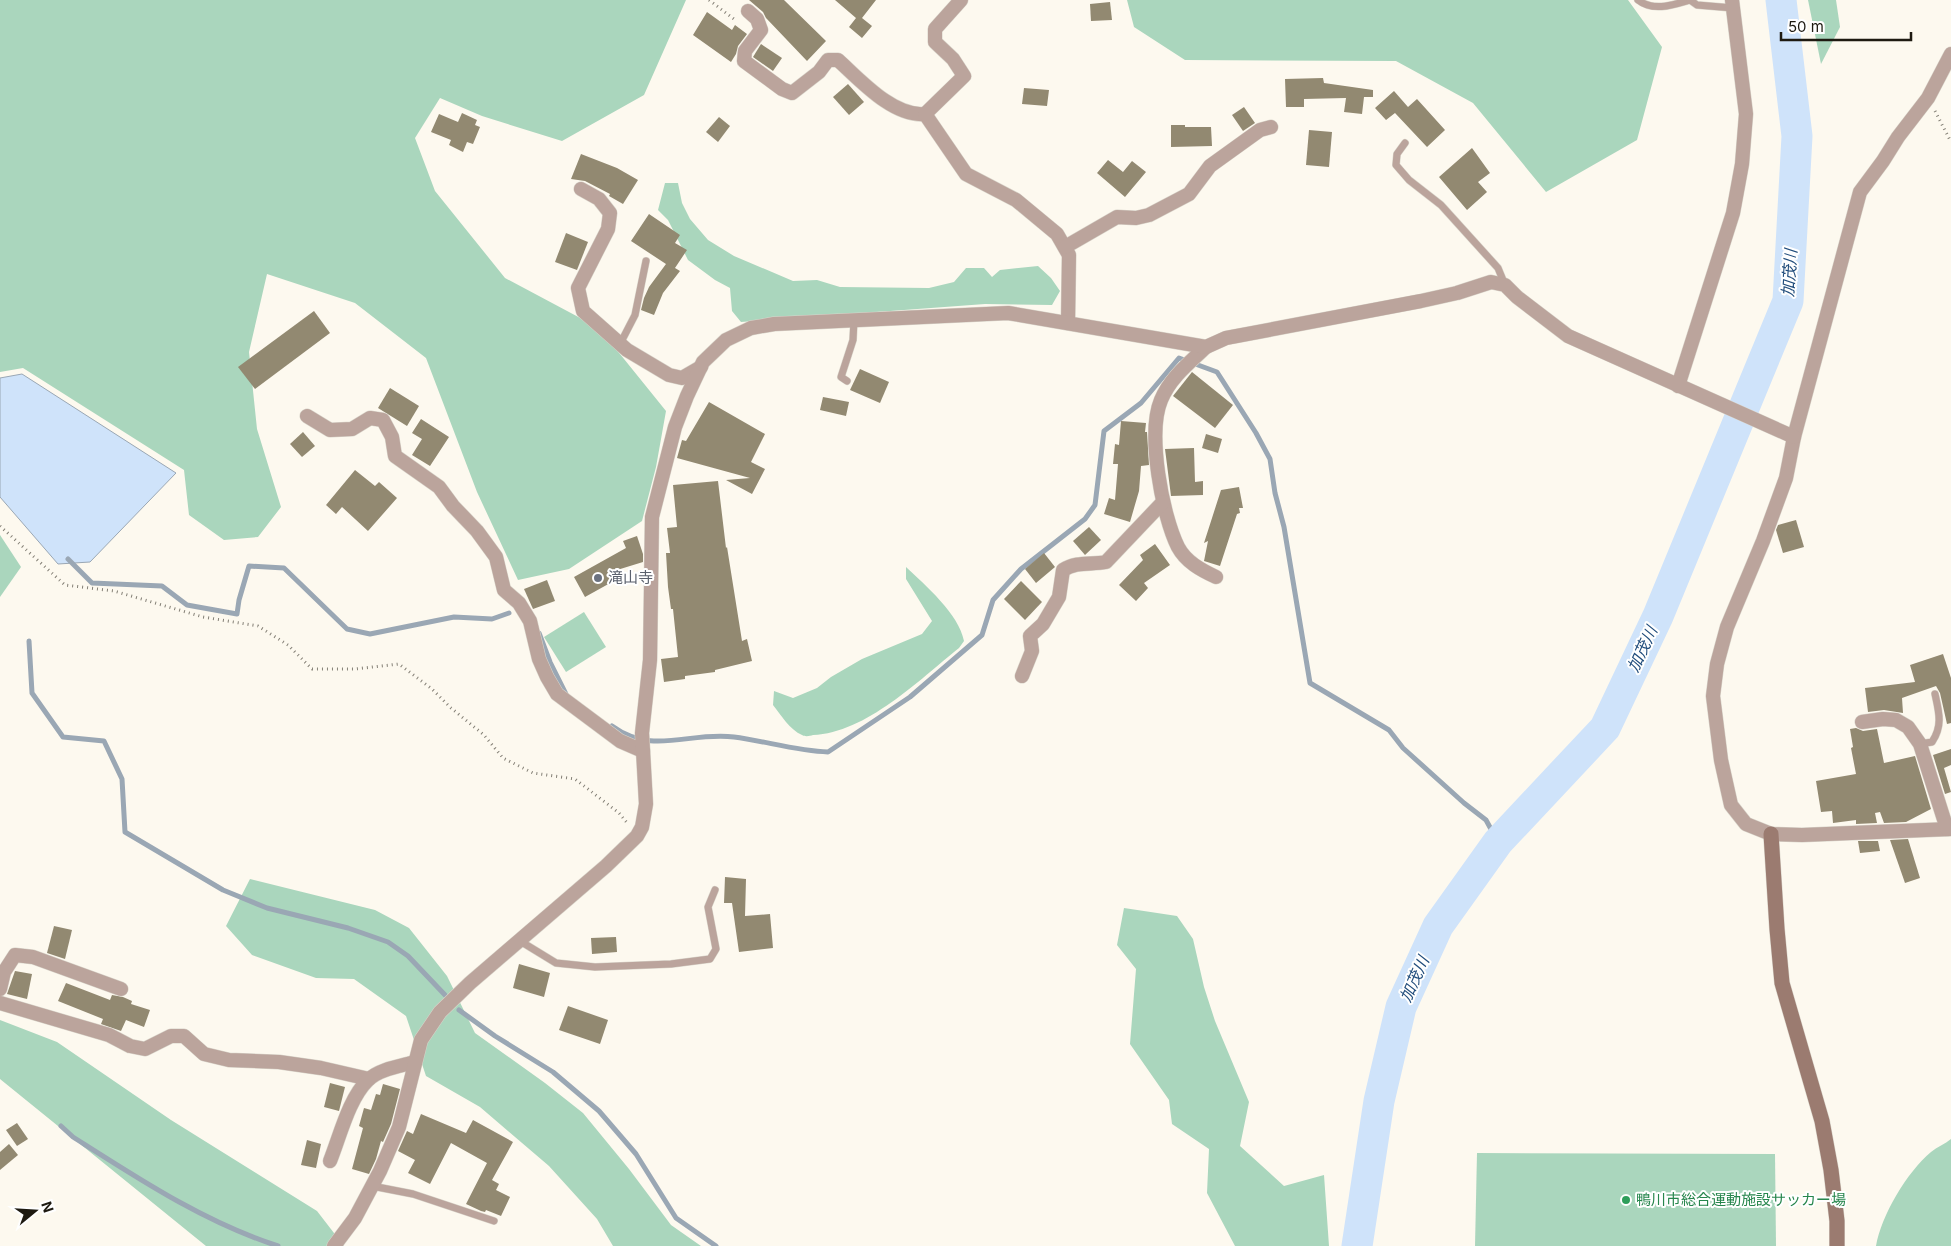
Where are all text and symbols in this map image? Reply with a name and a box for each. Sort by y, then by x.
scale bar [1781,10,1911,42]
text: 50 m [1788,17,1824,36]
water label: 加茂川 [1777,246,1801,298]
place label: 滝山寺 [608,568,653,587]
marker: 滝山寺 [592,572,604,584]
water label: 加茂川 [1623,621,1662,675]
water label: 加茂川 [1395,951,1434,1005]
north arrow [10,1186,60,1236]
place label: 鴨川市総合運動施設サッカー場 [1636,1190,1846,1209]
marker: 鴨川市総合運動施設サッカー場 [1620,1194,1632,1206]
text: N [38,1199,58,1215]

